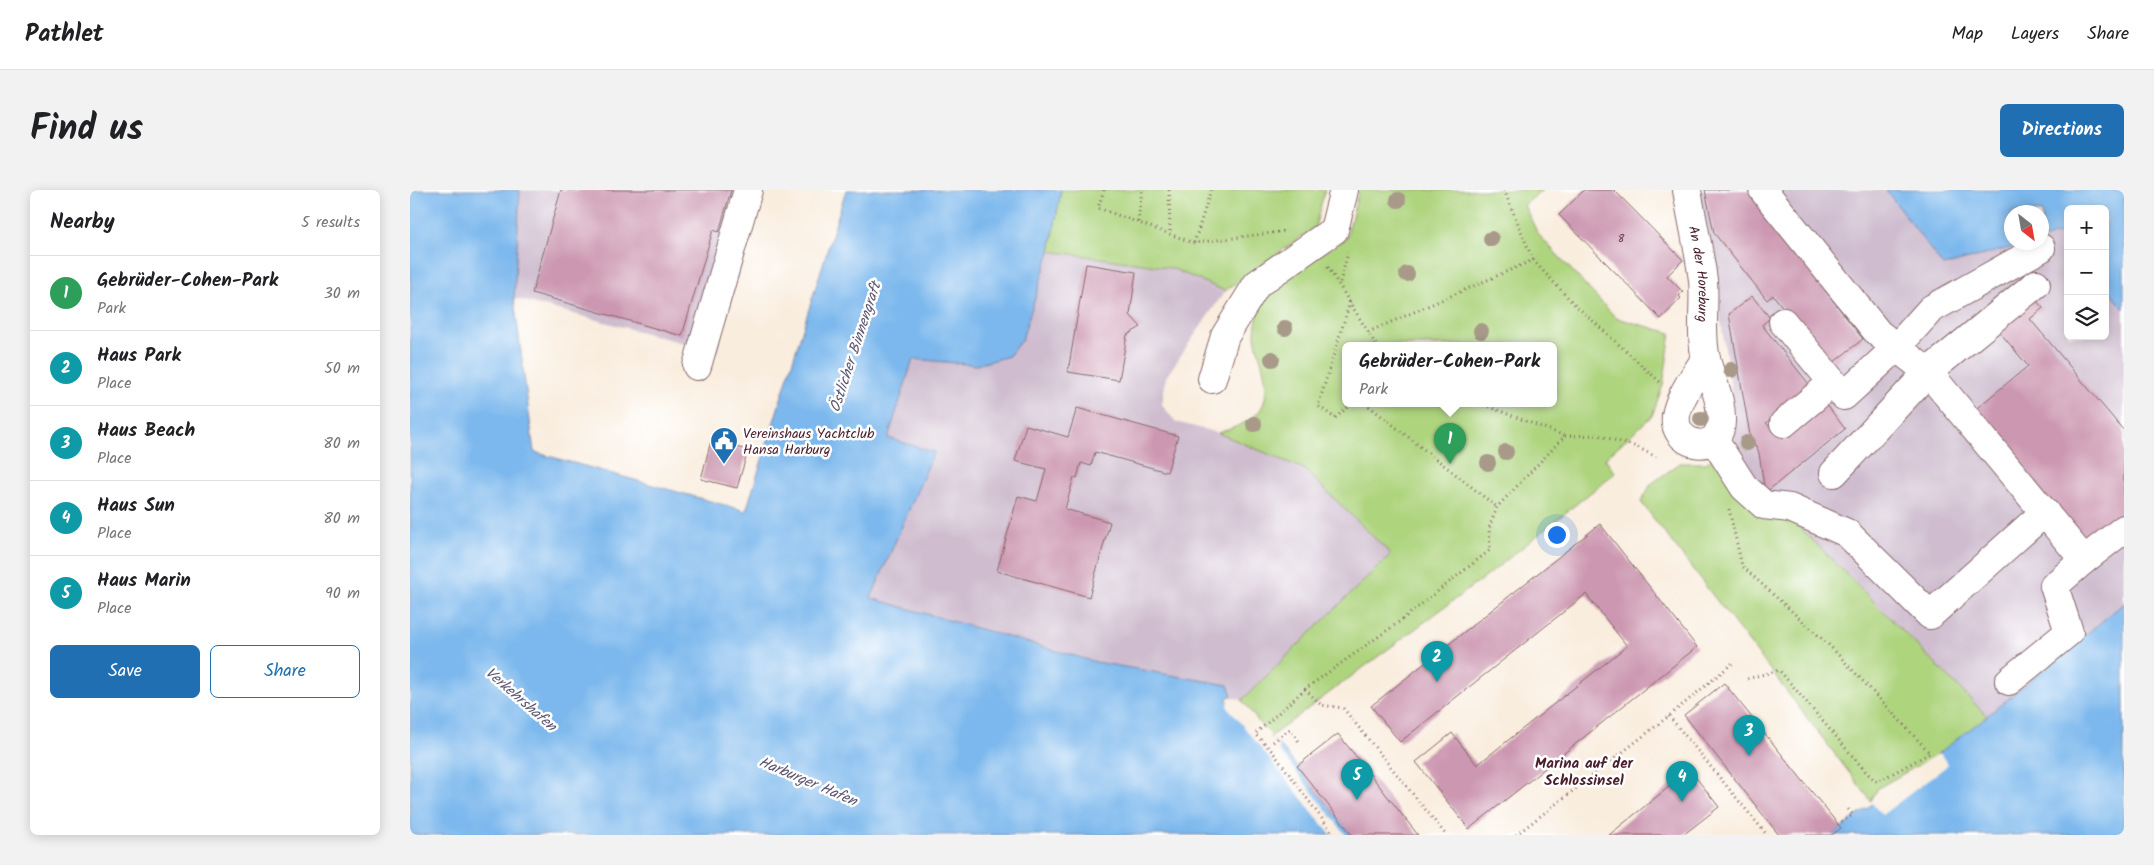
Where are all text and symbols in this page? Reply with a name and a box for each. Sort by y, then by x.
text: Pathlet [25,15,104,54]
text: Map [1952,20,1983,49]
text: Layers [2011,20,2059,49]
text: Share [2087,20,2129,49]
text: Find us [30,102,143,158]
button: Directions [2000,104,2124,157]
north arrow [2004,205,2049,250]
map controls [2064,205,2109,340]
button: + [2064,205,2109,250]
text: Nearby [50,206,115,239]
text: 5 results [301,210,360,235]
street label: An der Horeburg [1682,224,1714,322]
house number: 8 [1618,230,1625,248]
button: − [2064,250,2109,295]
text: Gebrüder-Cohen-Park [97,266,278,296]
water label: Östlicher Binnengraft [824,277,889,415]
text: 1 [64,281,68,306]
text: 30 m [324,281,360,306]
button: layers [2064,295,2109,340]
text: Park [97,296,126,321]
text: Haus Park [97,341,181,371]
popup [1342,342,1557,407]
text: Gebrüder-Cohen-Park [1359,347,1540,377]
text: 2 [61,356,71,381]
text: 50 m [324,356,360,381]
text: Place [97,371,131,396]
text: Park [1359,377,1388,402]
text: Haus Beach [97,416,195,446]
place label: Vereinshaus Yachtclub Hansa Harburg [743,423,875,461]
pin: 1 [1434,423,1466,464]
public building icon: Vereinshaus Yachtclub Hansa Harburg [709,426,739,465]
text: 3 [62,431,70,456]
text: 80 m [323,431,360,456]
text: Place [97,446,131,471]
text: Haus Sun [97,491,175,521]
text: 4 [62,506,70,531]
text: 80 m [323,506,360,531]
text: Place [97,521,131,546]
your location [1544,522,1570,548]
text: Haus Marin [97,566,191,596]
text: 5 [62,581,70,606]
text: 90 m [325,581,360,606]
text: Place [97,596,131,621]
pin: 2 [1421,641,1453,682]
button: Save [50,645,200,698]
button: Share [210,645,360,698]
water label: Verkehrshafen [479,662,562,738]
pin: 3 [1733,715,1765,756]
water label: Harburger Hafen [755,750,861,814]
district label: Marina auf der Schlossinsel [1535,752,1634,793]
pin: 5 [1341,759,1373,800]
pin: 4 [1666,761,1698,802]

